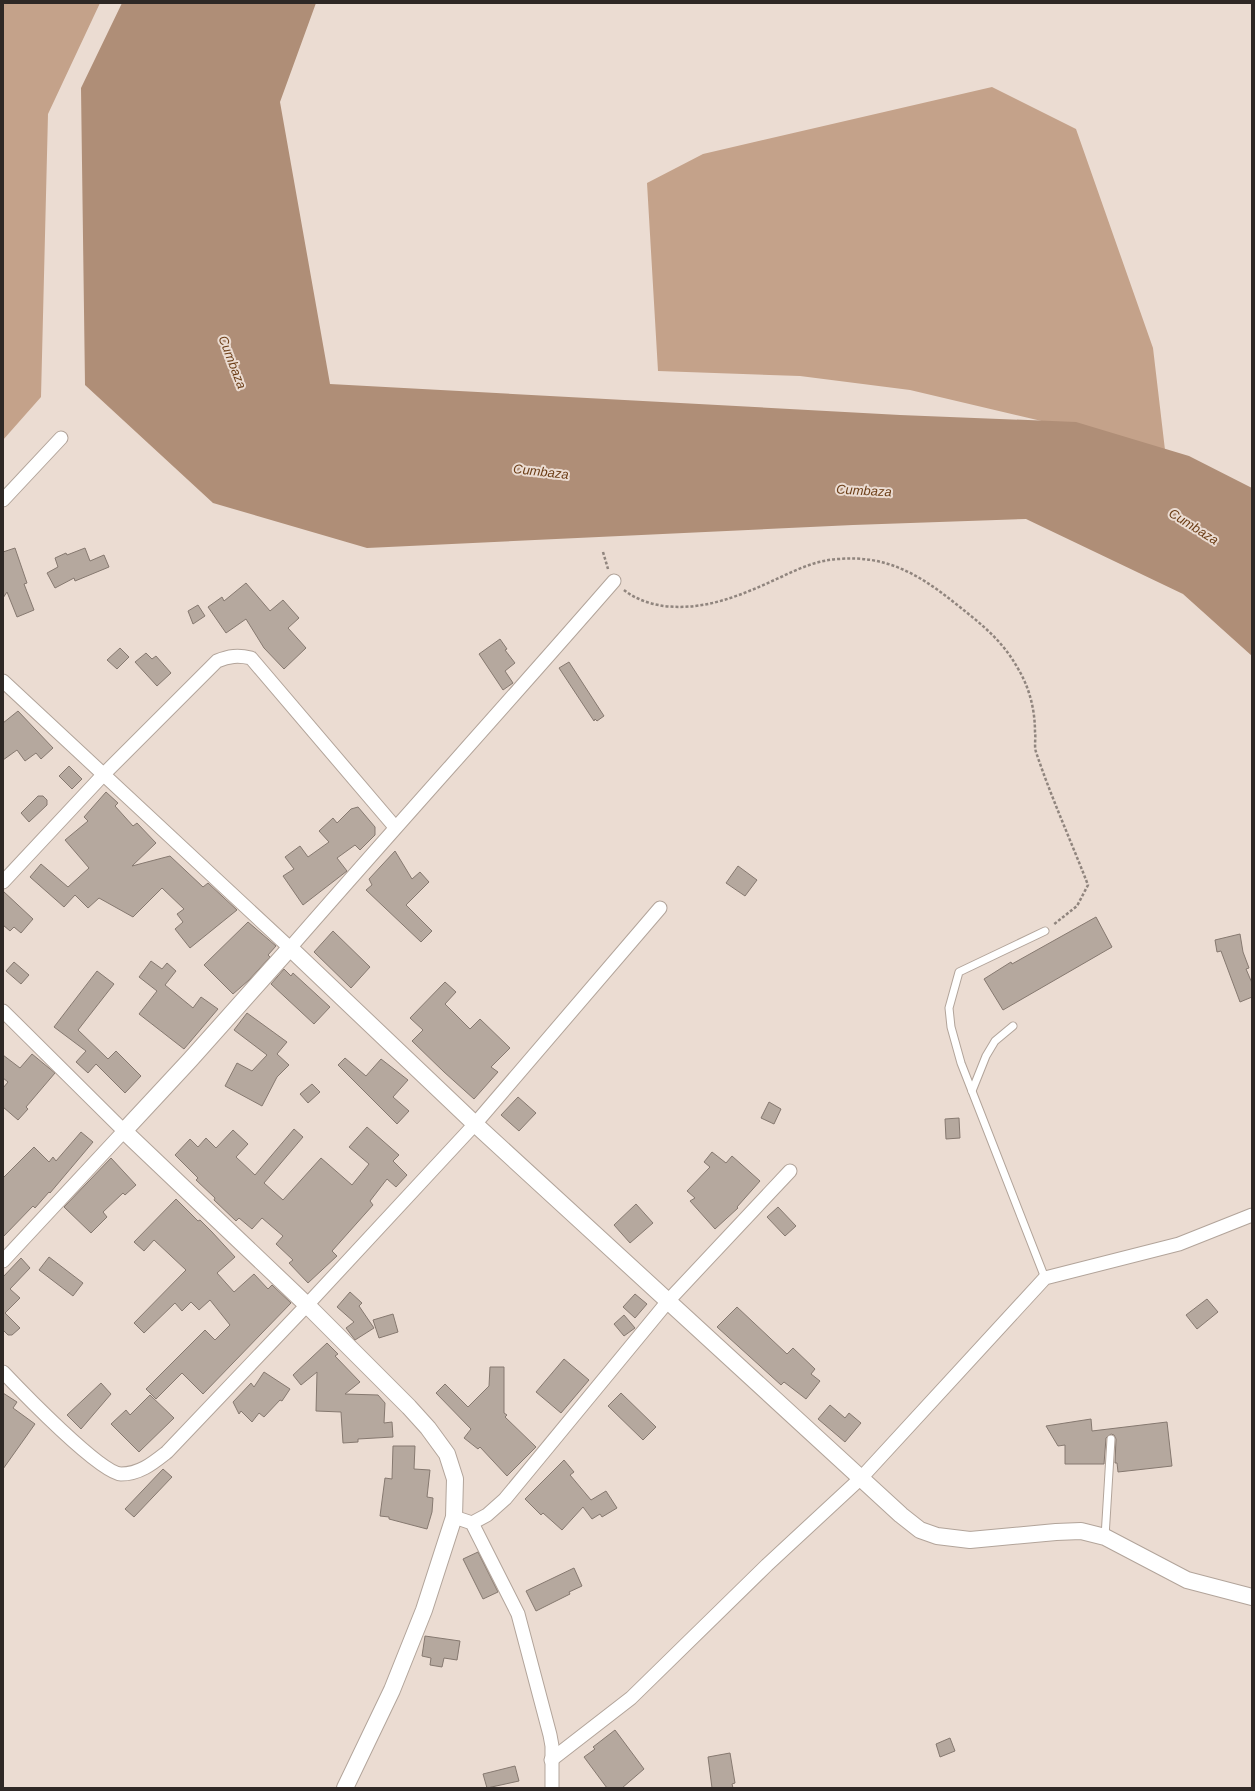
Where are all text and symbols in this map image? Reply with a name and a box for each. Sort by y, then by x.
water label: Cumbaza [216,334,250,391]
water label: Cumbaza [512,461,569,482]
water label: Cumbaza [836,482,892,499]
water label: Cumbaza [1166,505,1221,548]

